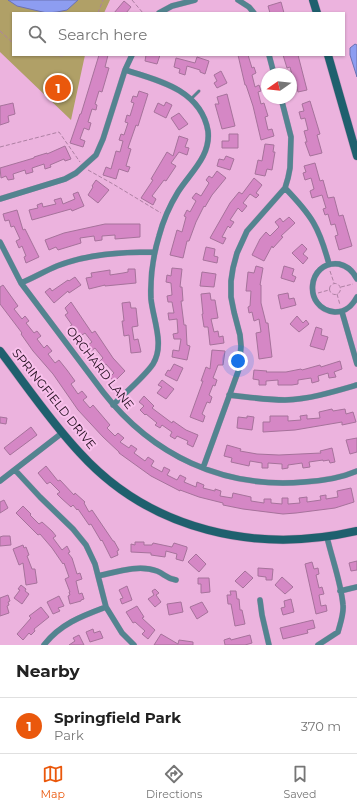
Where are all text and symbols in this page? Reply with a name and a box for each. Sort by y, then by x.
search box [12,12,345,56]
icon: search [26,23,48,45]
text: Search here [58,25,147,44]
north arrow [261,68,297,104]
pin: 1 [45,73,71,103]
street label: ORCHARD LANE [63,323,137,412]
street label: SPRINGFIELD DRIVE [9,345,100,452]
your location [228,351,248,371]
text: Nearby [16,661,80,681]
text: Springfield Park [54,708,181,727]
text: 1 [26,718,32,734]
text: 370 m [301,718,341,734]
text: Park [54,727,84,743]
tab: Map [41,763,65,801]
tab: Directions [146,763,202,801]
tab: Saved [283,763,316,801]

